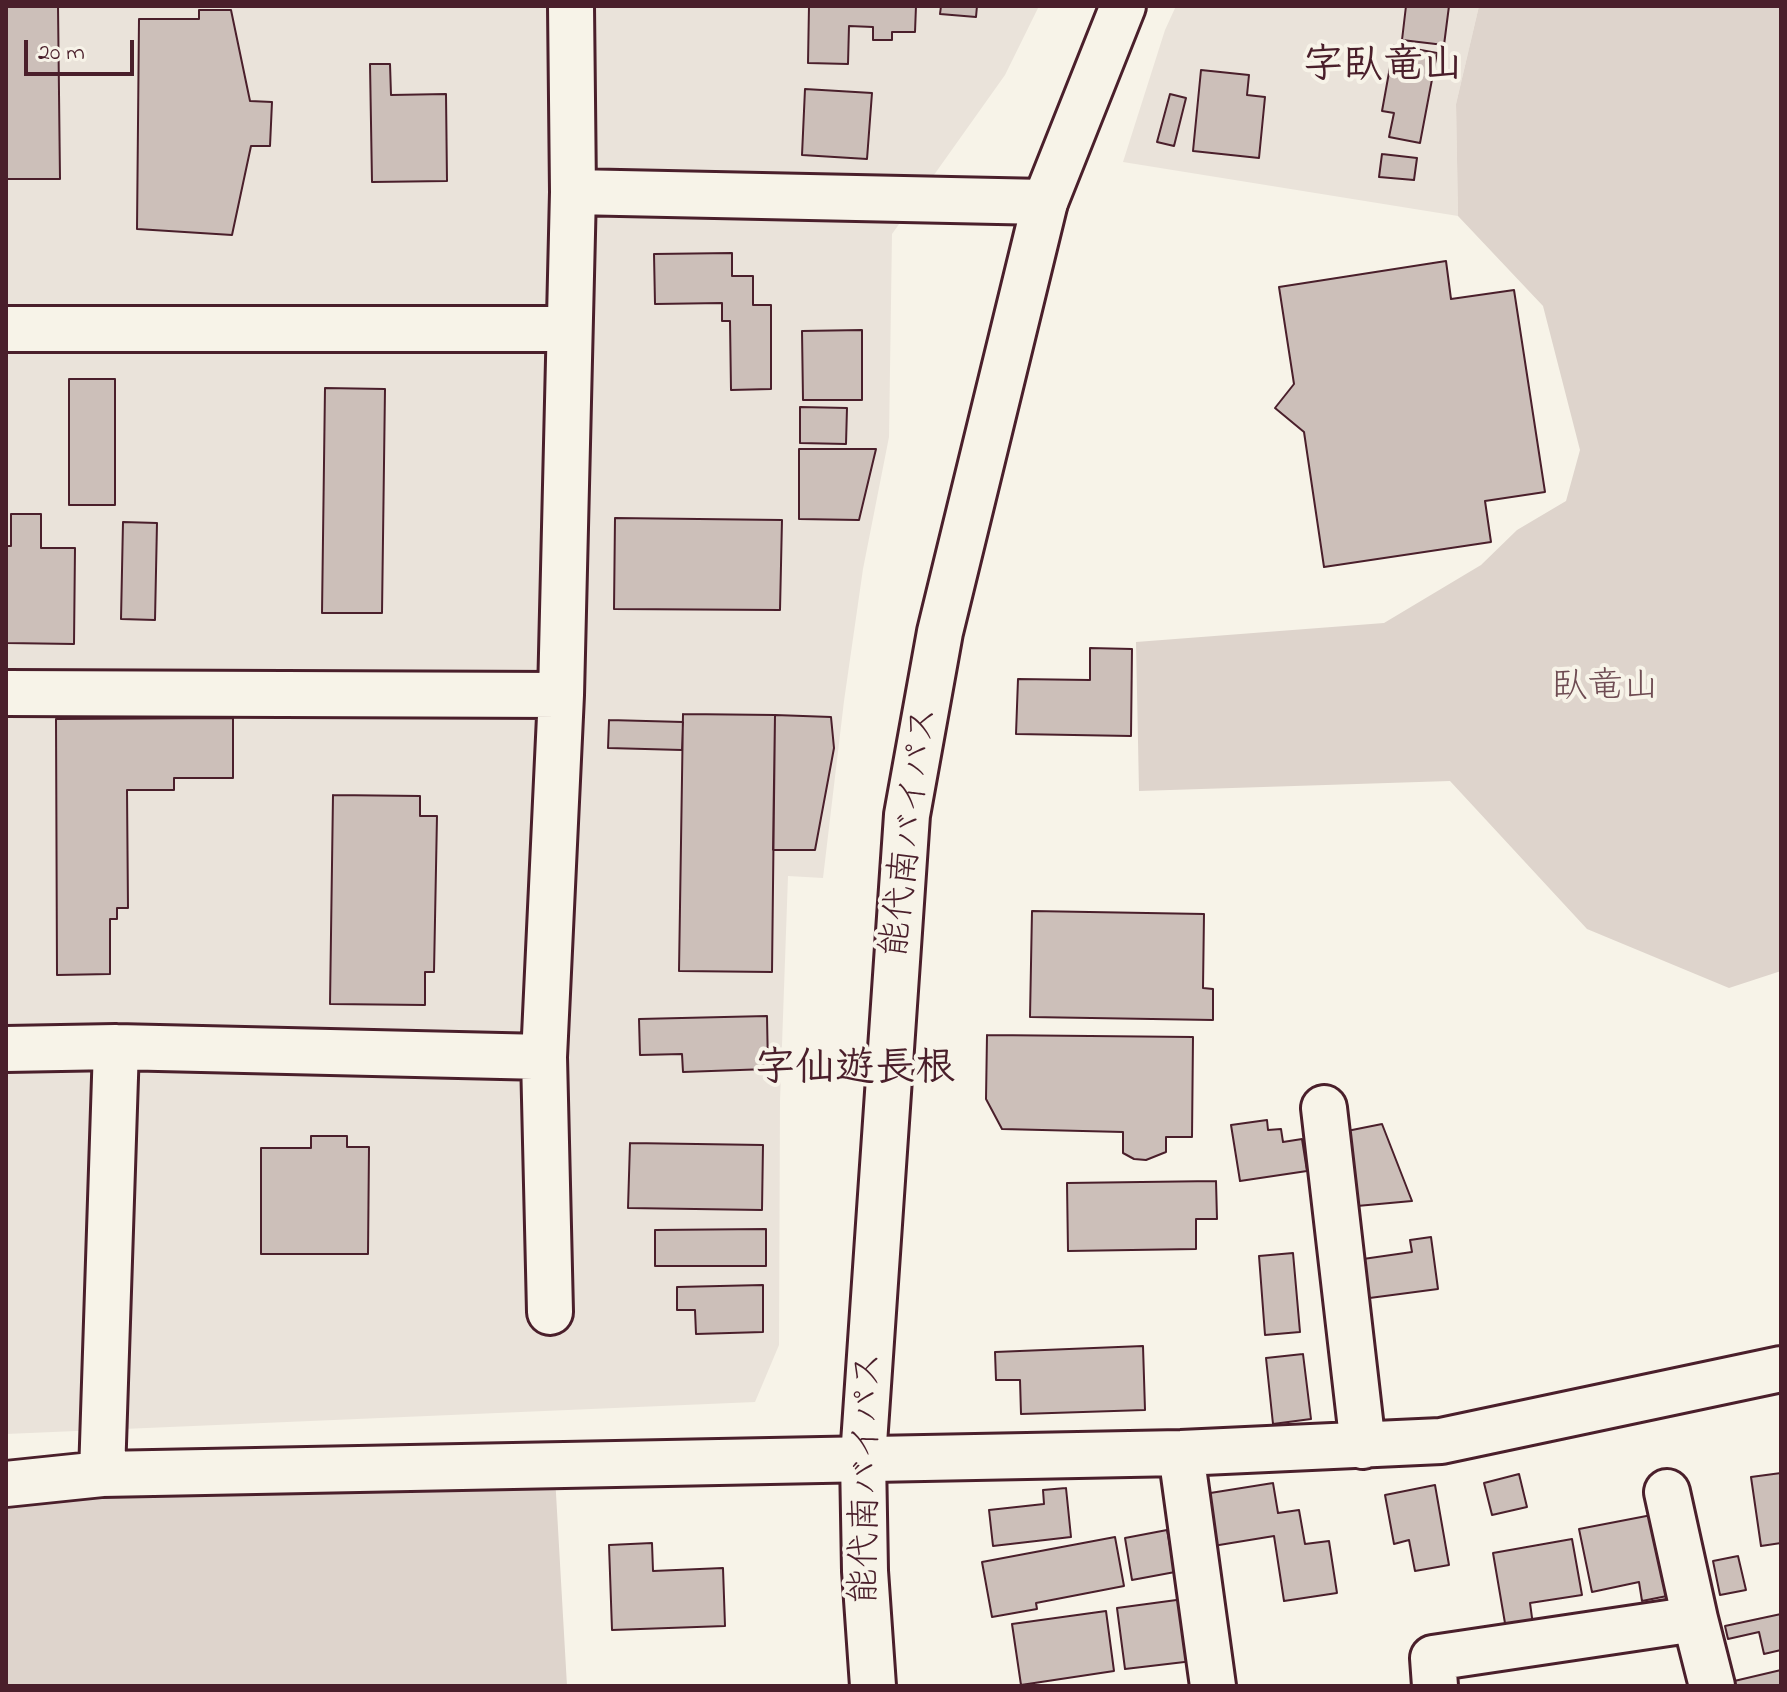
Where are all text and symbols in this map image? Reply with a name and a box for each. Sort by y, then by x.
scale bar [28,24,138,74]
text: 20 m [38,36,85,71]
district label: 字臥竜山 [1303,45,1463,93]
park label: 臥竜山 [1551,668,1659,712]
street label: 能代南バイパス [876,704,950,960]
district label: 字仙遊長根 [755,1048,955,1096]
street label: 能代南バイパス [846,1352,894,1604]

